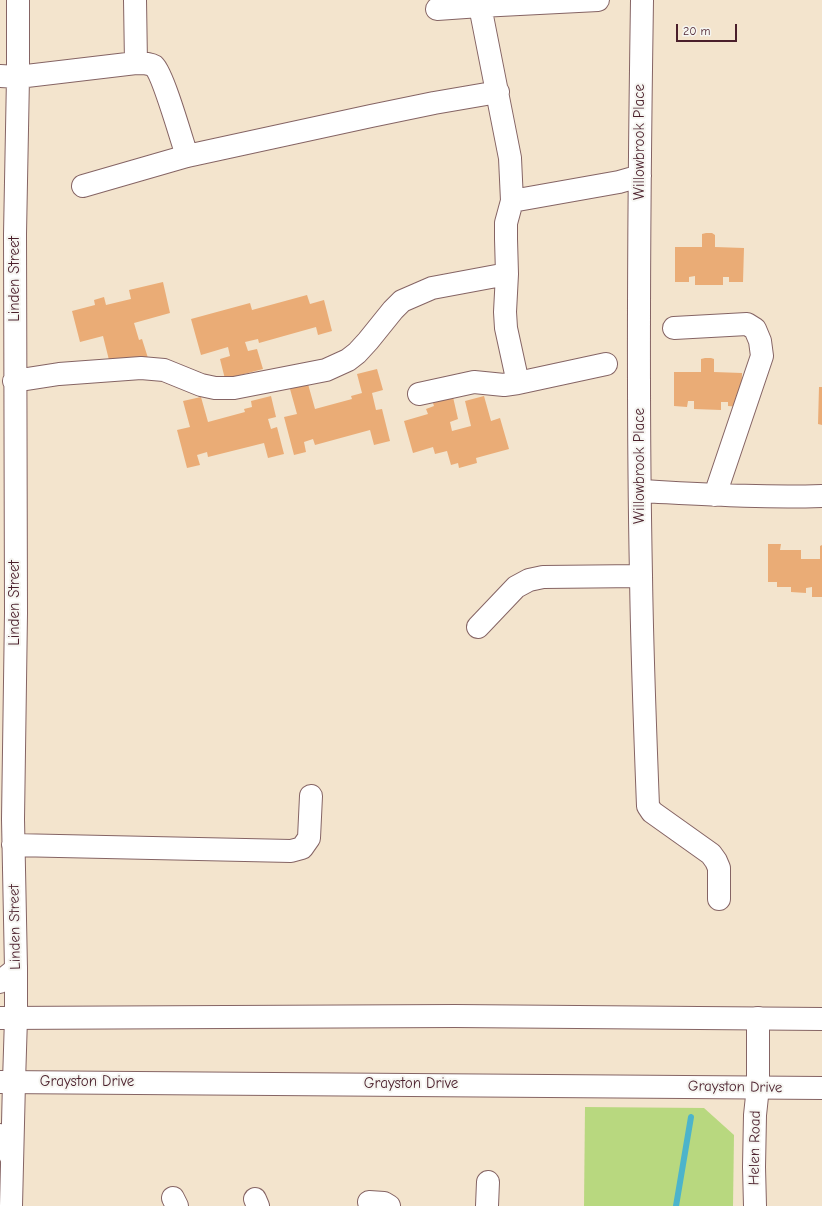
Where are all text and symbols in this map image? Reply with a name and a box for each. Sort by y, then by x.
scale bar [678,16,739,42]
text: 20 m [683,24,711,38]
street label: Willowbrook Place [631,84,649,200]
street label: Linden Street [6,236,24,322]
street label: Willowbrook Place [631,408,649,524]
street label: Linden Street [6,560,24,646]
street label: Linden Street [5,884,25,970]
street label: Grayston Drive [40,1073,134,1091]
street label: Grayston Drive [364,1075,458,1093]
street label: Grayston Drive [688,1077,782,1097]
street label: Helen Road [745,1110,765,1186]

